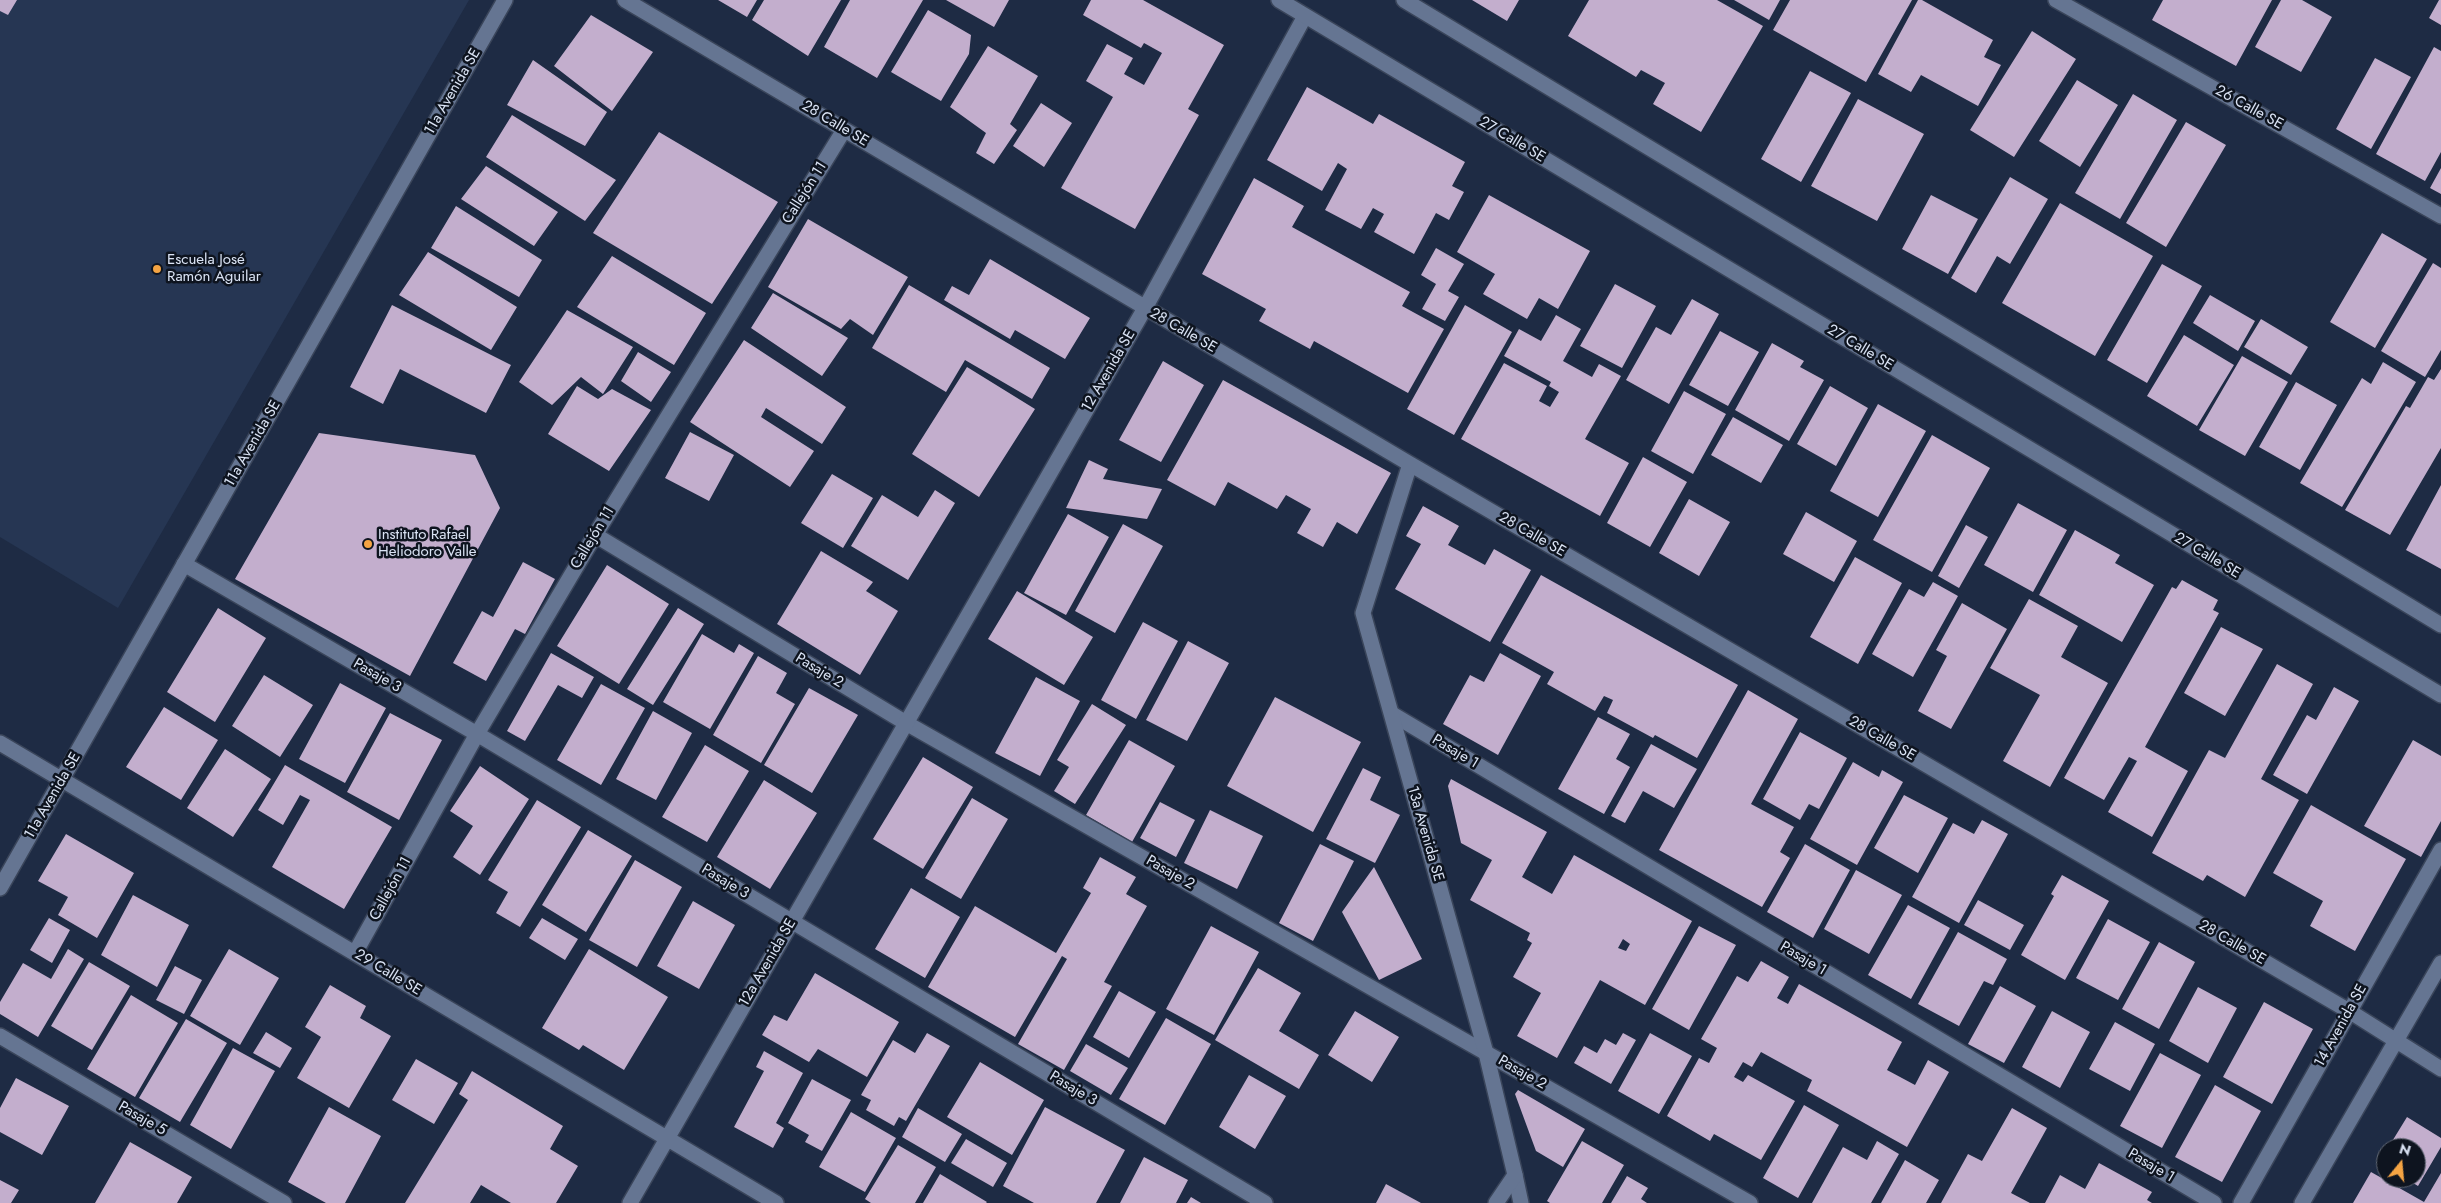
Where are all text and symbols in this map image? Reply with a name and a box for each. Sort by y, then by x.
street label: 11a Avenida SE [421,46,485,138]
street label: 26 Calle SE [2212,82,2286,134]
street label: 28 Calle SE [799,97,871,151]
street label: 27 Calle SE [1476,113,1548,167]
street label: Callejón 11 [779,159,831,227]
place label: Escuela José Ramón Aguilar [167,251,261,286]
marker: Escuela José Ramón Aguilar [151,263,163,275]
street label: 28 Calle SE [1146,305,1220,357]
street label: 27 Calle SE [1824,321,1896,375]
street label: 12 Avenida SE [1078,327,1140,415]
street label: 11a Avenida SE [221,398,285,490]
street label: Callejón 11 [567,503,619,573]
street label: 28 Calle SE [1495,509,1569,561]
place label: Instituto Rafael Heliodoro Valle [378,526,477,561]
street label: 27 Calle SE [2171,529,2243,583]
marker: Instituto Rafael Heliodoro Valle [362,538,374,550]
street label: Pasaje 2 [792,650,846,692]
street label: Pasaje 3 [350,655,404,697]
street label: 28 Calle SE [1845,713,1919,765]
street label: Pasaje 1 [1429,731,1481,773]
street label: 11a Avenida SE [21,750,85,842]
street label: 13a Avenida SE [1403,784,1447,884]
street label: Pasaje 2 [1143,852,1197,894]
street label: Callejón 11 [366,854,416,924]
street label: Pasaje 3 [698,861,752,903]
street label: 12a Avenida SE [736,916,800,1010]
street label: 28 Calle SE [2195,917,2269,969]
street label: Pasaje 1 [1777,938,1829,980]
street label: 29 Calle SE [351,946,425,1000]
street label: 14 Avenida SE [2311,982,2371,1070]
street label: Pasaje 2 [1495,1052,1549,1094]
street label: Pasaje 3 [1046,1068,1100,1110]
street label: Pasaje 5 [115,1098,169,1140]
north arrow [2376,1138,2426,1188]
text: N [2397,1138,2413,1161]
street label: Pasaje 1 [2125,1145,2177,1187]

